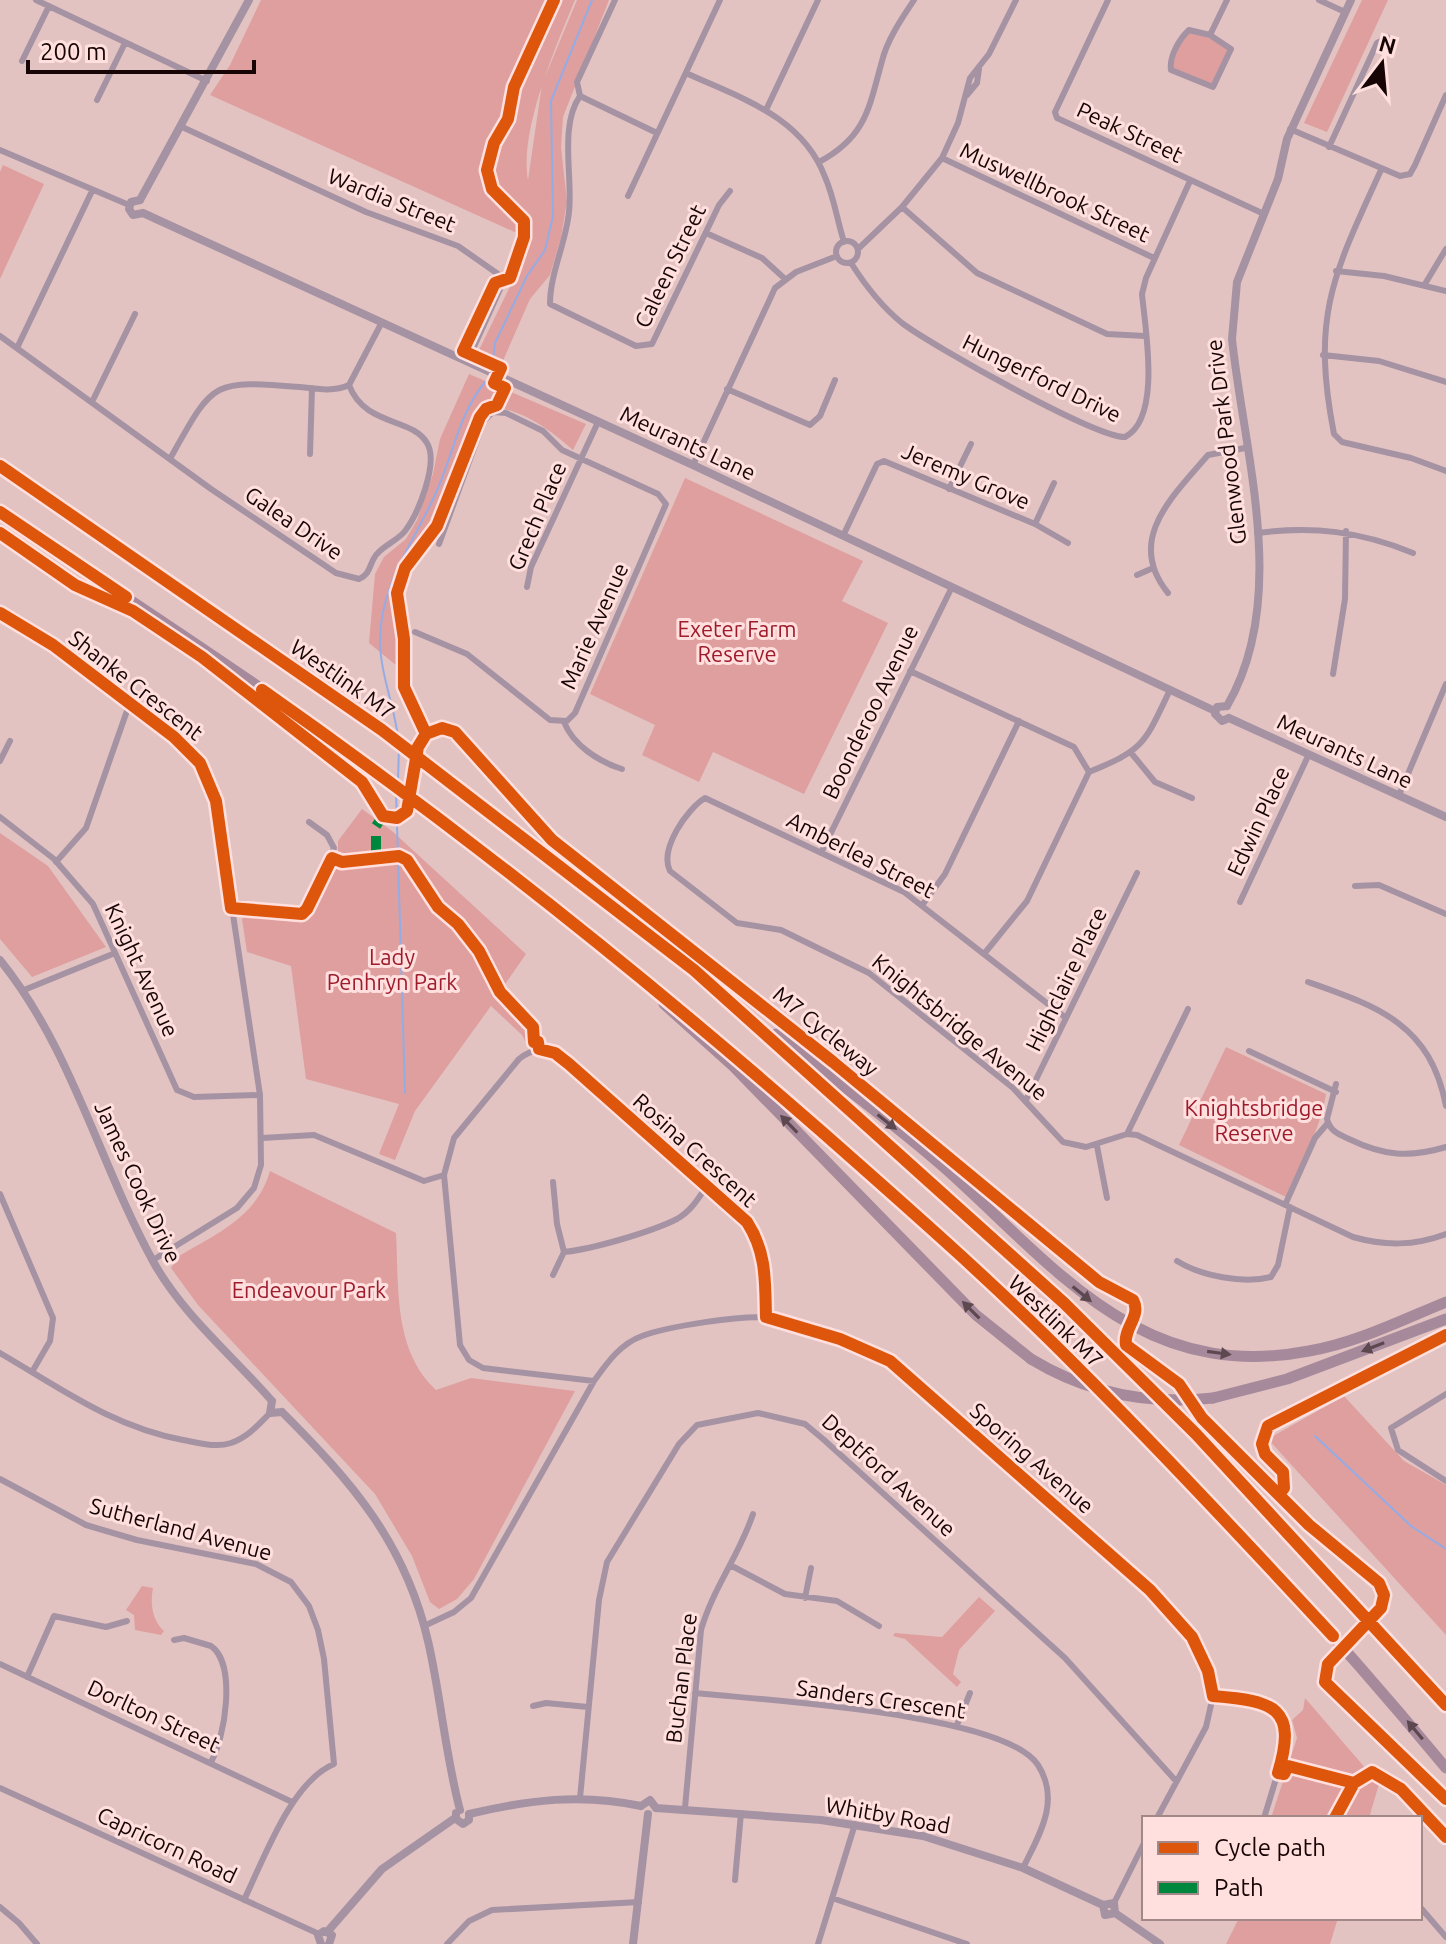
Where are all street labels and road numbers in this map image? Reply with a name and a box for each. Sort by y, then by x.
street label: Peak Street [1073,96,1187,167]
street label: Muswellbrook Street [956,137,1154,247]
street label: Wardia Street [325,163,460,237]
street label: Caleen Street [629,200,710,331]
street label: Hungerford Drive [959,328,1125,427]
street label: Glenwood Park Drive [1201,338,1250,546]
street label: Meurants Lane [617,400,760,485]
street label: Jeremy Grove [898,437,1034,514]
street label: Grech Place [502,458,571,574]
street label: Galea Drive [241,481,348,564]
street label: Marie Avenue [555,559,633,693]
street label: Boonderoo Avenue [817,621,923,803]
street label: Shanke Crescent [64,625,208,745]
street label: Westlink M7 [286,633,400,724]
street label: Meurants Lane [1274,708,1417,793]
street label: Edwin Place [1221,762,1294,879]
street label: Amberlea Street [783,807,940,903]
street label: Knight Avenue [101,899,184,1040]
street label: Highclaire Place [1020,903,1111,1055]
street label: Knightsbridge Avenue [868,948,1053,1105]
street label: M7 Cycleway [769,981,884,1081]
street label: Rosina Crescent [629,1088,762,1212]
street label: James Cook Drive [90,1097,187,1266]
street label: Westlink M7 [1004,1269,1109,1372]
street label: Sporing Avenue [966,1397,1099,1518]
street label: Deptford Avenue [818,1408,961,1541]
street label: Sutherland Avenue [87,1492,275,1565]
street label: Buchan Place [660,1611,701,1744]
street label: Dorlton Street [84,1674,225,1757]
street label: Sanders Crescent [795,1674,968,1723]
street label: Whitby Road [824,1791,952,1838]
street label: Capricorn Road [93,1801,241,1888]

